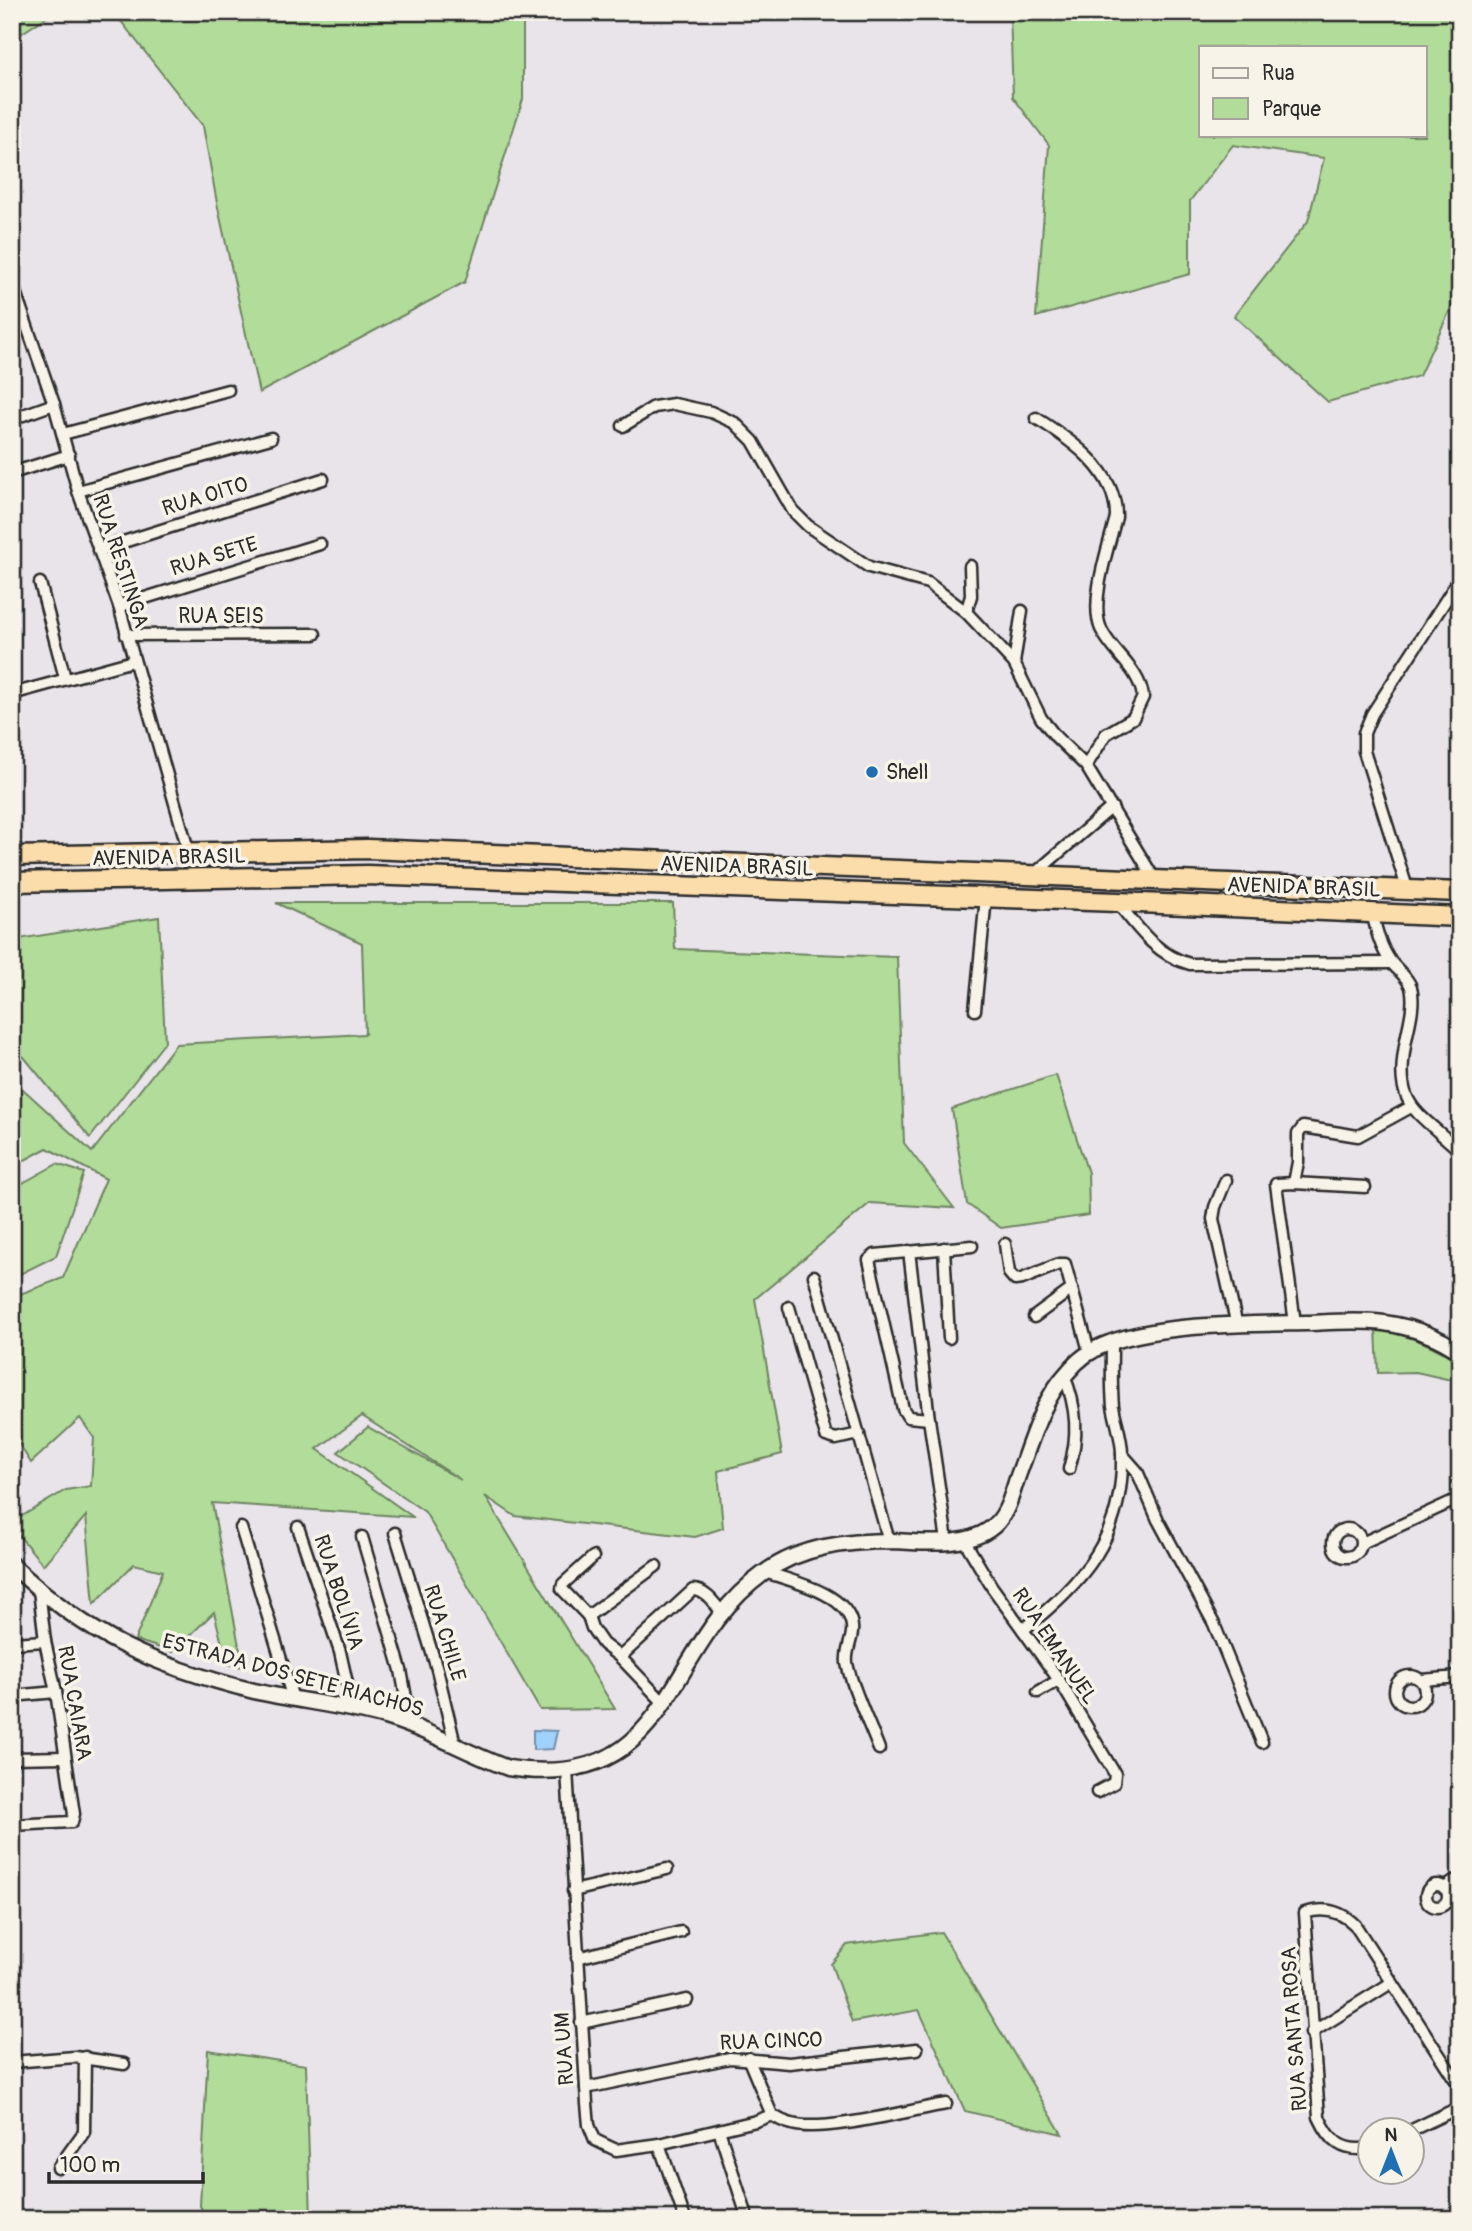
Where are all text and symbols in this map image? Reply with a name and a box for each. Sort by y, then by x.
legend [1199,46,1426,136]
text: Rua [1262,60,1295,87]
text: Parque [1262,96,1321,123]
street label: RUA OITO [159,471,251,522]
street label: RUA RESTINGA [86,491,155,631]
street label: RUA SETE [167,530,261,583]
street label: RUA SEIS [178,603,264,630]
place label: Shell [886,759,928,786]
marker: Shell [864,764,880,780]
street label: AVENIDA BRASIL [92,843,246,872]
street label: AVENIDA BRASIL [660,850,814,883]
street label: AVENIDA BRASIL [1227,871,1381,904]
street label: RUA BOLÍVIA [307,1531,370,1653]
street label: RUA CHILE [417,1582,472,1685]
street label: RUA EMANUEL [1006,1583,1103,1710]
street label: ESTRADA DOS SETE RIACHOS [159,1628,426,1723]
street label: RUA CAIARA [51,1644,98,1763]
street label: RUA SANTA ROSA [1275,1946,1314,2112]
street label: RUA UM [548,2011,581,2086]
street label: RUA CINCO [719,2026,823,2057]
north arrow [1356,2116,1426,2186]
text: N [1385,2123,1398,2147]
scale bar [49,2140,203,2184]
text: 100 m [60,2152,120,2179]

